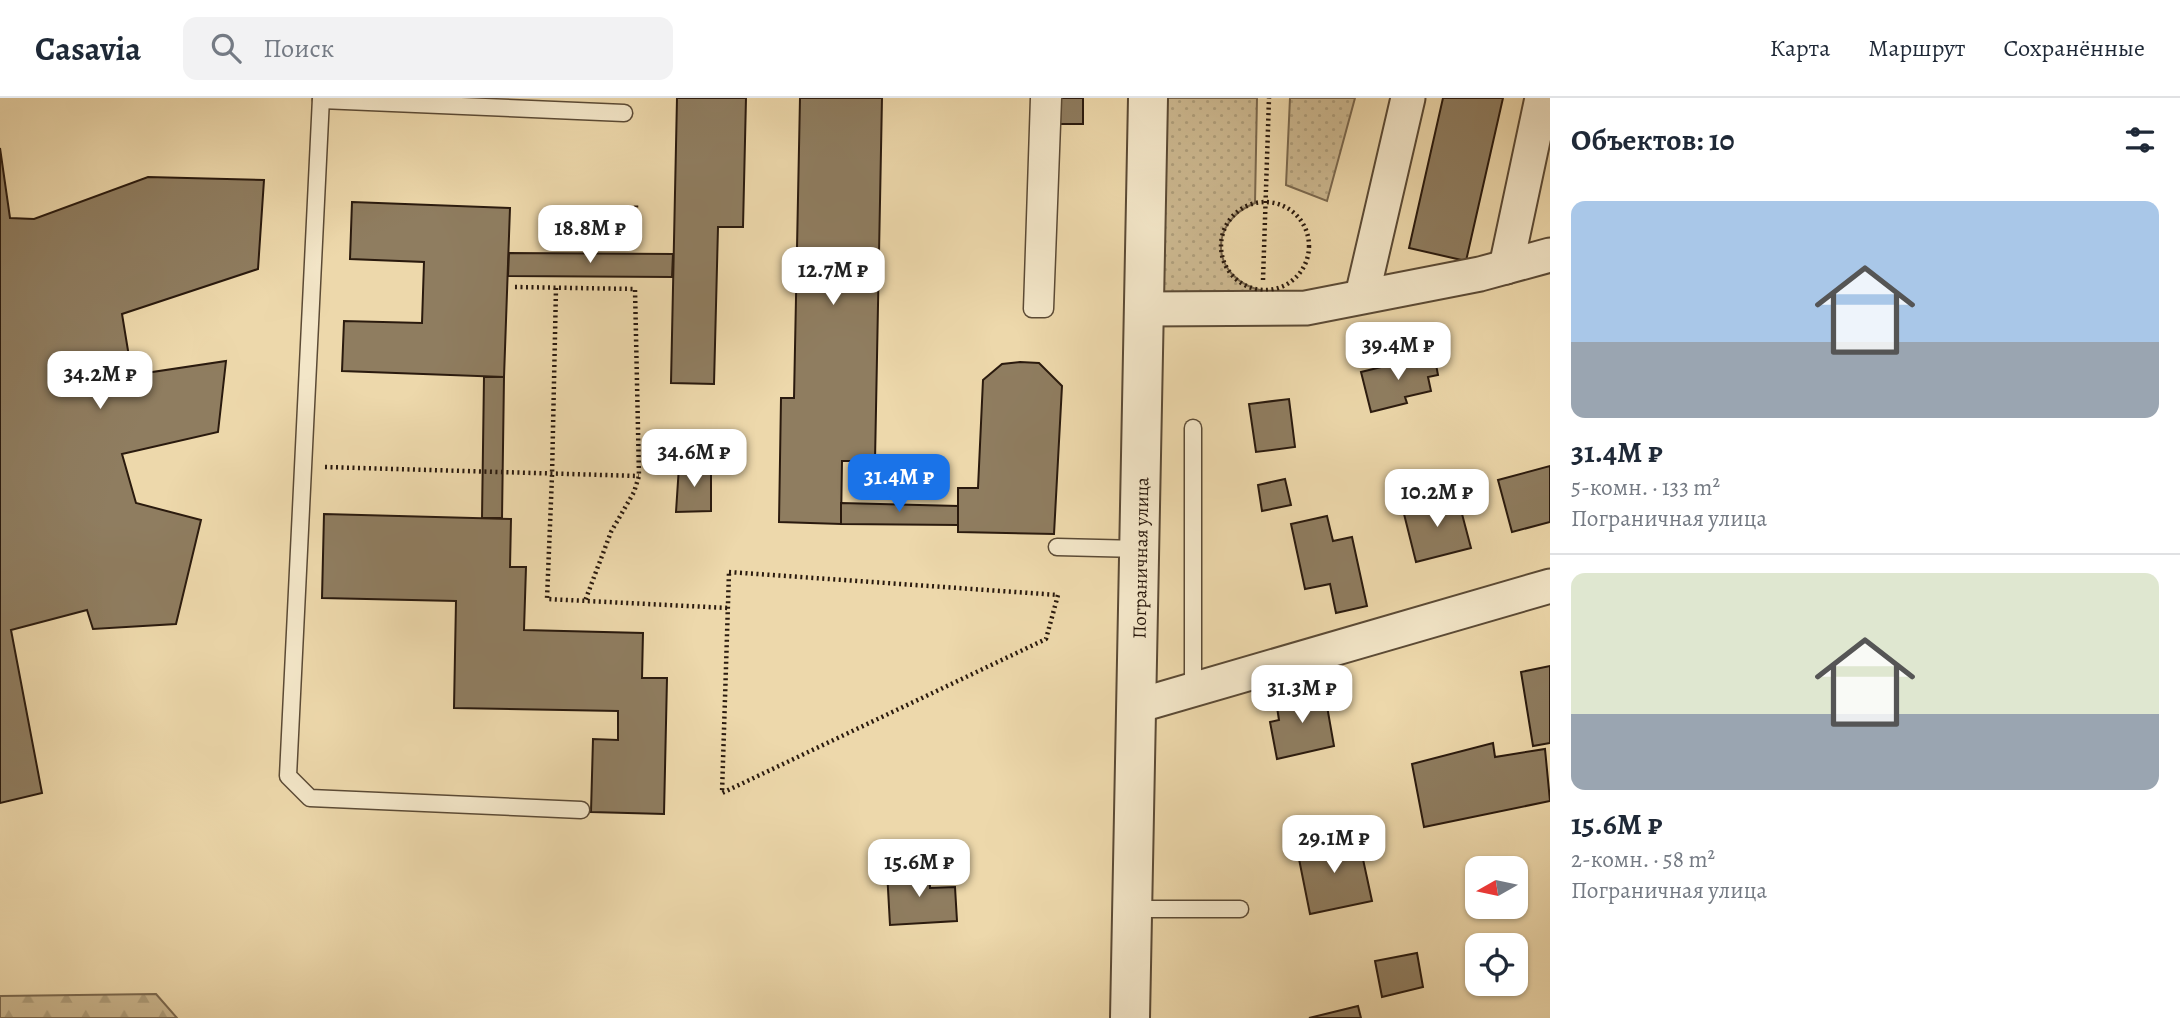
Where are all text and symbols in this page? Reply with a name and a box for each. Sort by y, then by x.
search box [183,17,673,80]
text: Casavia [35,26,141,71]
icon: search [207,29,245,67]
text: Поиск [263,31,334,66]
text: Карта [1770,32,1830,64]
text: Маршрут [1868,32,1966,64]
text: Сохранённые [2004,32,2145,64]
text: Объектов: 10 [1571,120,1734,160]
icon: filters [2121,121,2159,159]
pin: 18.8M ₽ [525,206,655,265]
text: 18.8M ₽ [554,212,626,243]
icon: home [1802,247,1928,373]
pin: 12.7M ₽ [768,248,898,307]
text: 12.7M ₽ [798,254,868,285]
pin: 39.4M ₽ [1333,322,1463,382]
text: 39.4M ₽ [1362,329,1434,360]
pin: 34.2M ₽ [35,352,165,411]
text: 34.2M ₽ [63,358,137,389]
pin: 34.6M ₽ [629,430,759,489]
text: 31.4M ₽ [1571,432,1663,472]
text: 34.6M ₽ [658,436,730,467]
pin: 31.4M ₽ [834,454,964,514]
text: 31.4M ₽ [864,461,934,492]
pin: 10.2M ₽ [1372,470,1502,529]
text: 5-комн. · 133 m² [1571,472,1720,503]
text: 10.2M ₽ [1401,476,1473,507]
street label: Пограничная улица [1127,477,1155,639]
text: Пограничная улица [1571,503,1767,534]
icon: home [1802,619,1928,745]
pin: 31.3M ₽ [1237,666,1367,725]
text: 31.3M ₽ [1267,672,1337,703]
text: 15.6M ₽ [1571,804,1663,844]
pin: 29.1M ₽ [1269,816,1399,875]
text: 29.1M ₽ [1298,822,1370,853]
pin: 15.6M ₽ [854,840,984,899]
text: 2-комн. · 58 m² [1571,844,1715,875]
text: 15.6M ₽ [884,846,954,877]
north arrow [1465,856,1528,919]
map controls [1465,856,1528,996]
text: Пограничная улица [1571,875,1767,906]
button: locate [1465,933,1528,996]

